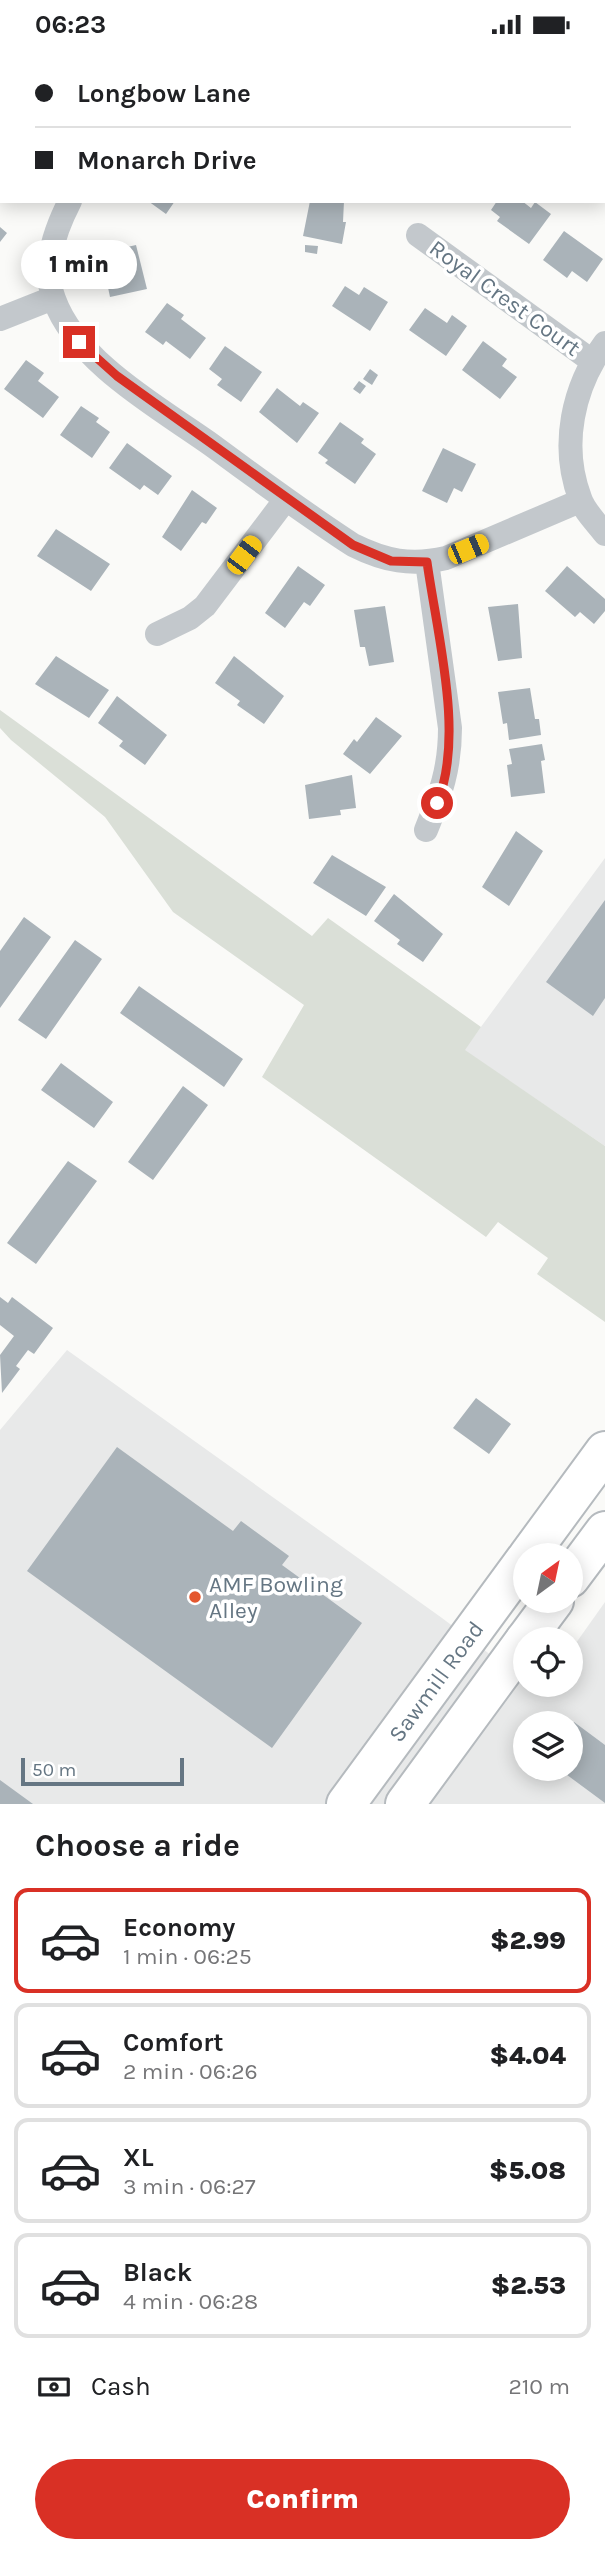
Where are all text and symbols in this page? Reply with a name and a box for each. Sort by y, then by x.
text: 06:23 [35,9,106,40]
text: Longbow Lane [77,78,251,109]
text: Monarch Drive [77,145,256,176]
street label: Royal Crest Court [424,234,586,362]
callout: 1 min [21,240,137,289]
text: 1 min [49,251,109,278]
route end [63,326,95,358]
car [445,531,492,567]
car [223,532,266,578]
route start [421,787,453,819]
north arrow [513,1543,583,1613]
map controls [513,1543,583,1781]
place label: AMF Bowling Alley [209,1571,343,1624]
marker: AMF Bowling Alley [187,1589,203,1605]
street label: Sawmill Road [383,1616,489,1747]
button: locate [513,1627,583,1697]
button: layers [513,1711,583,1781]
scale bar [21,1755,184,1787]
text: 50 m [32,1759,76,1781]
text: Choose a ride [35,1827,240,1864]
icon: car [39,1909,102,1972]
text: Economy [123,1912,235,1943]
text: $2.99 [490,1925,566,1956]
text: 1 min · 06:25 [123,1943,252,1970]
icon: car [39,2024,102,2087]
text: Comfort [123,2027,224,2058]
text: $4.04 [489,2040,566,2071]
text: 2 min · 06:26 [123,2058,258,2085]
icon: car [39,2139,102,2202]
text: XL [123,2142,154,2173]
text: $5.08 [489,2155,566,2186]
text: 3 min · 06:27 [123,2173,256,2200]
icon: car [39,2254,102,2317]
text: Black [123,2257,192,2288]
text: $2.53 [491,2270,566,2301]
text: 4 min · 06:28 [123,2288,258,2315]
icon: cash [35,2368,73,2406]
text: Cash [91,2371,151,2402]
text: 210 m [508,2373,570,2400]
button: Confirm [35,2459,570,2539]

